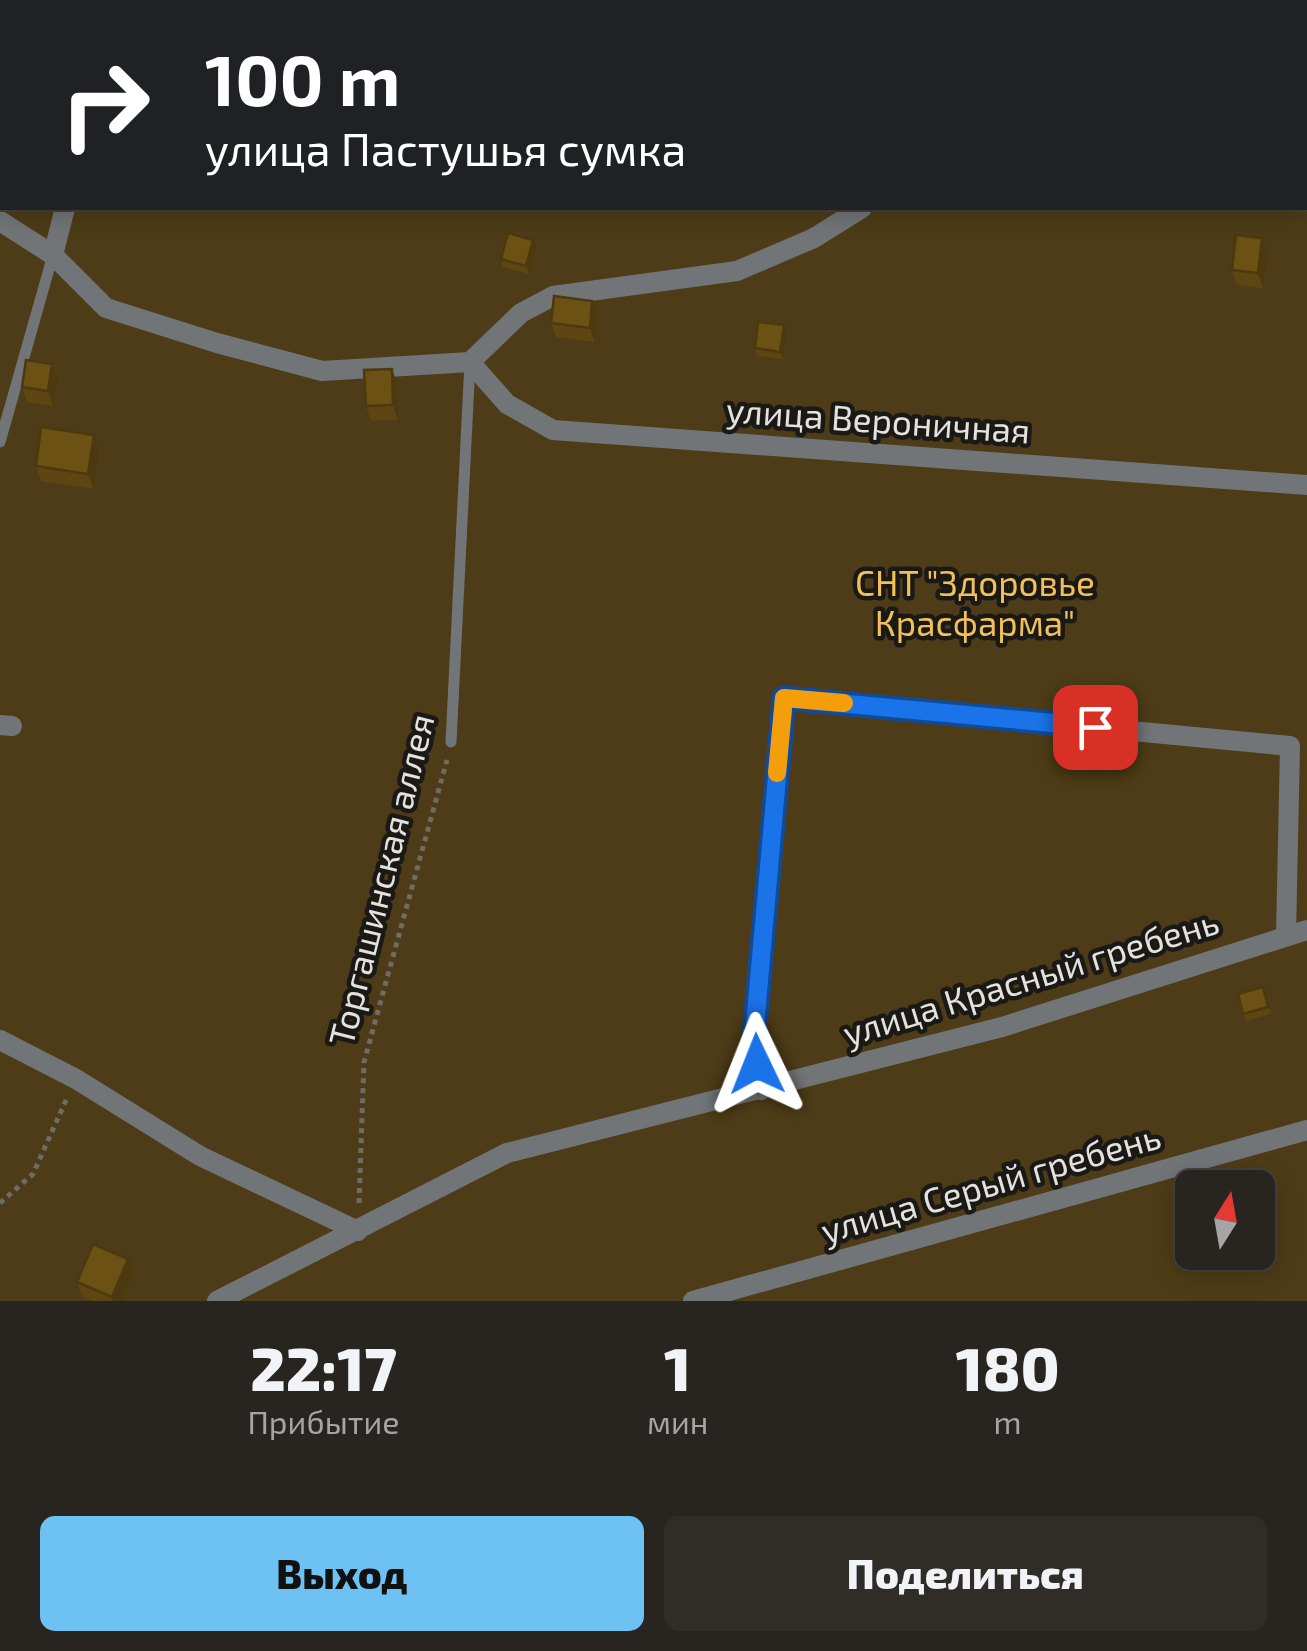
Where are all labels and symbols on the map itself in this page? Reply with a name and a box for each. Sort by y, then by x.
street label: улица Вероничная [725,387,1032,452]
park label: СНТ "Здоровье Красфарма" [855,561,1095,643]
pin [1053,685,1138,770]
street label: Торгашинская аллея [319,709,442,1050]
street label: улица Красный гребень [838,899,1223,1054]
position arrow [705,1012,809,1116]
street label: улица Серый гребень [816,1114,1165,1252]
north arrow [1175,1170,1275,1270]

